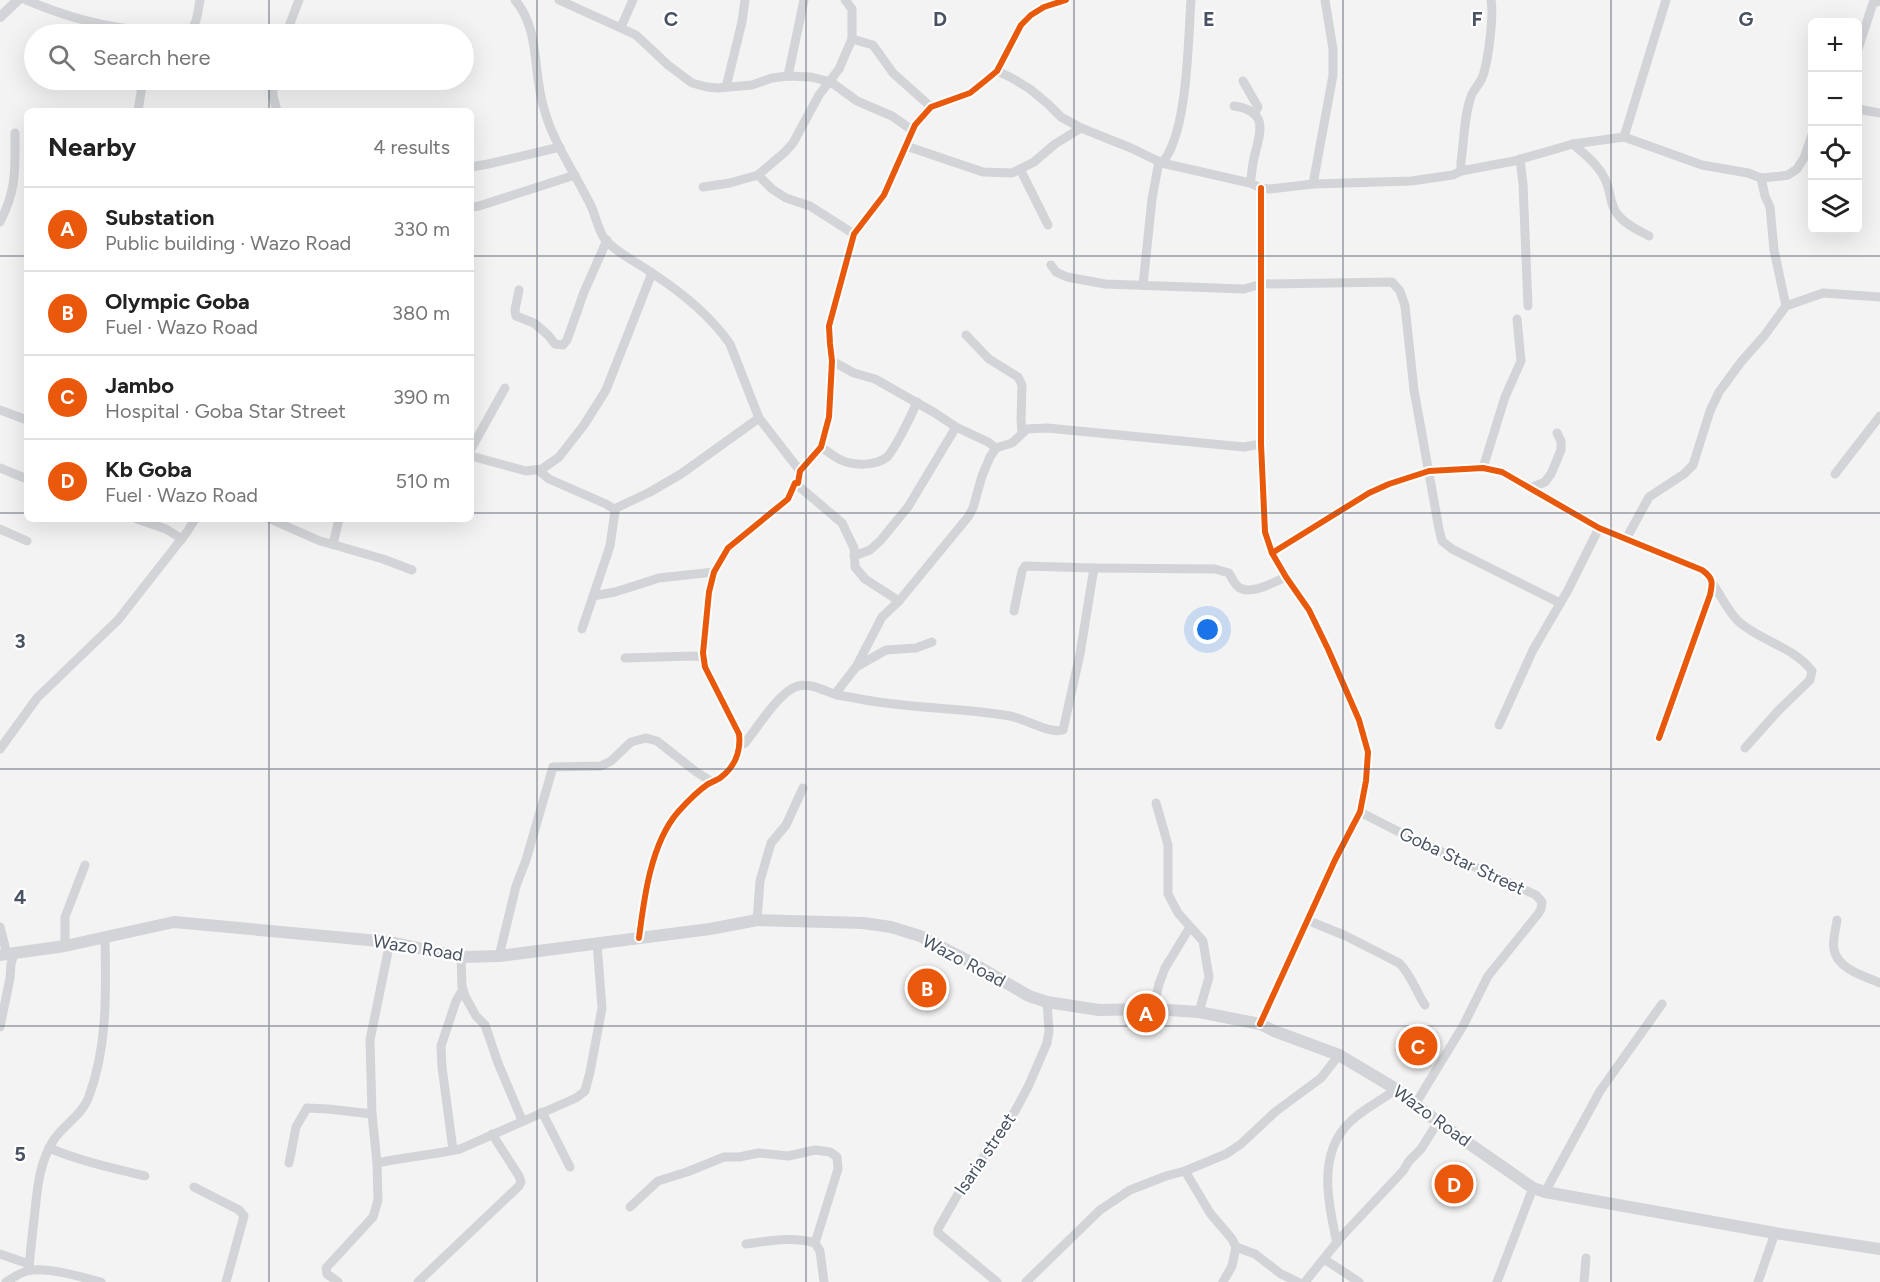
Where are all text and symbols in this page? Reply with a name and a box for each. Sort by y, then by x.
text: C [664,7,678,31]
text: D [933,7,947,31]
text: E [1203,7,1215,31]
text: F [1471,7,1483,31]
text: G [1739,7,1754,31]
map controls [1808,18,1862,234]
button: + [1808,18,1862,72]
search box [24,24,474,90]
icon: search [45,41,78,74]
text: Search here [93,44,211,71]
button: − [1808,72,1862,126]
button: locate [1808,126,1862,180]
text: Nearby [48,131,136,163]
text: 4 results [373,135,450,159]
button: layers [1808,180,1862,234]
text: Substation [105,204,214,231]
text: A [60,217,75,241]
text: 330 m [393,217,450,241]
text: Public building · Wazo Road [105,231,351,255]
text: Olympic Goba [105,288,250,315]
text: B [61,301,74,325]
text: 380 m [392,301,450,325]
text: Fuel · Wazo Road [105,315,258,339]
text: Jambo [105,372,174,399]
text: C [60,385,75,409]
text: 390 m [393,385,450,409]
text: Hospital · Goba Star Street [105,399,346,423]
text: Kb Goba [105,456,192,483]
text: D [61,469,75,493]
text: 510 m [395,469,450,493]
text: Fuel · Wazo Road [105,483,258,507]
your location [1193,615,1222,644]
text: 3 [14,629,26,653]
street label: Goba Star Street [1396,822,1529,900]
text: 4 [14,885,27,909]
street label: Wazo Road [371,930,465,966]
street label: Wazo Road [919,930,1009,992]
pin: B [908,966,946,1010]
pin: A [1126,990,1166,1036]
pin: C [1398,1024,1438,1068]
street label: Wazo Road [1389,1080,1475,1152]
street label: Isaria street [950,1109,1021,1199]
text: 5 [14,1142,26,1166]
pin: D [1434,1162,1474,1206]

